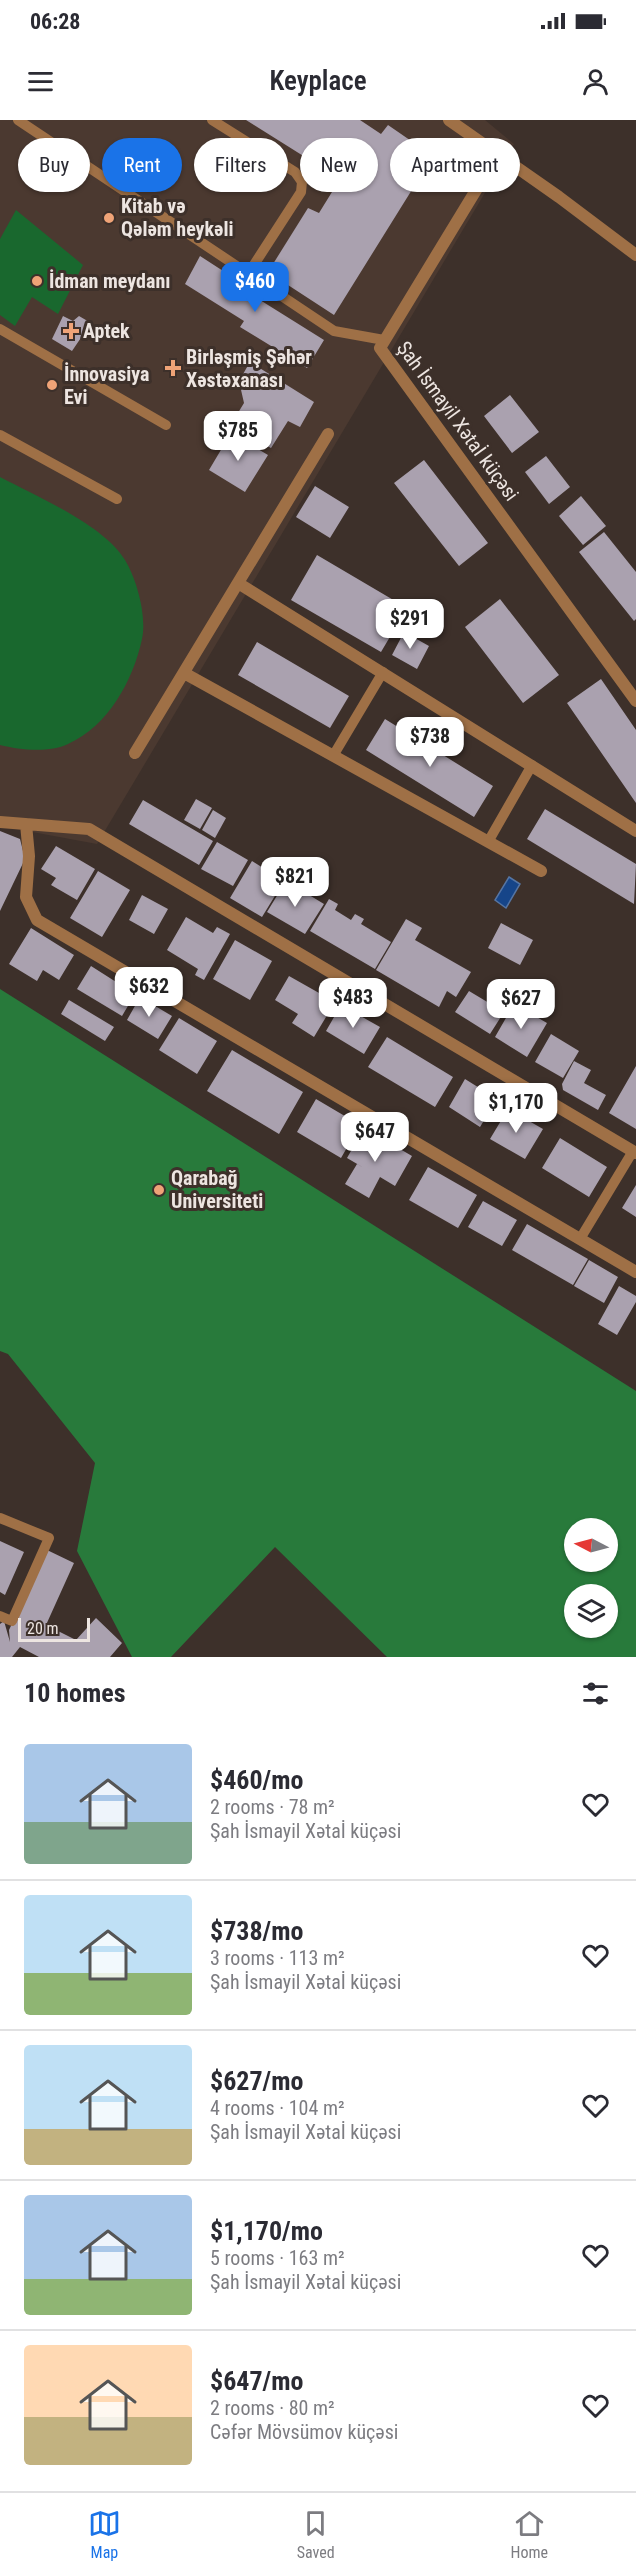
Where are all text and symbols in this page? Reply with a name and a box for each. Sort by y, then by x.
text: 06:28 [30,9,81,34]
icon: menu [24,65,57,98]
text: Keyplace [269,65,367,97]
icon: person [579,65,612,98]
chip: Buy [18,138,90,192]
chip: Rent [102,138,182,192]
chip: Filters [194,138,288,192]
chip: New [300,138,378,192]
chip: Apartment [390,138,520,192]
place label: Kitab və Qələm heykəli [121,194,233,241]
marker: Kitab və Qələm heykəli [102,211,116,225]
pin: $460 [219,262,291,313]
place label: İdman meydanı [49,269,171,293]
text: $460 [235,269,275,293]
marker: İdman meydanı [30,274,44,288]
place label: Aptek [83,319,130,343]
marker: Aptek [64,324,78,338]
street label: Şah İsmayil Xətaİ küçəsi [392,337,524,505]
place label: Birləşmiş Şəhər Xəstəxanası [186,345,312,392]
marker: Birləşmiş Şəhər Xəstəxanası [164,359,182,377]
place label: İnnovasiya Evi [64,362,149,409]
marker: İnnovasiya Evi [45,378,59,392]
pin: $785 [202,411,274,462]
text: $785 [218,418,258,442]
pin: $291 [374,599,446,650]
text: $291 [390,606,430,630]
pin: $738 [394,717,466,768]
text: $738 [410,724,450,748]
pin: $821 [259,857,331,908]
text: $821 [275,864,315,888]
pin: $632 [113,967,185,1018]
text: $632 [129,974,169,998]
pin: $483 [317,978,389,1029]
pin: $627 [485,979,557,1030]
text: $483 [333,985,373,1009]
text: $627 [501,986,541,1010]
pin: $1,170 [467,1083,565,1134]
text: $1,170 [488,1090,544,1114]
pin: $647 [339,1112,411,1163]
text: $647 [355,1119,395,1143]
place label: Qarabağ Universiteti [171,1166,263,1213]
marker: Qarabağ Universiteti [152,1183,166,1197]
north arrow [564,1518,618,1572]
map controls [564,1518,618,1638]
button: layers [564,1584,618,1638]
scale bar [18,1615,90,1642]
text: 20 m [27,1619,59,1638]
icon: filters [579,1677,612,1710]
text: 10 homes [24,1678,126,1708]
text: $460/mo [210,1765,303,1795]
icon: home [72,1768,144,1840]
icon: heart [579,1788,612,1821]
text: 2 rooms · 78 m² [210,1795,335,1819]
text: Şah İsmayil Xətaİ küçəsi [210,1819,401,1843]
text: $738/mo [210,1916,303,1946]
icon: home [72,1919,144,1991]
icon: heart [579,1939,612,1972]
text: 3 rooms · 113 m² [210,1946,345,1970]
text: Şah İsmayil Xətaİ küçəsi [210,1970,401,1994]
text: $627/mo [210,2066,303,2096]
icon: home [72,2069,144,2141]
icon: heart [579,2089,612,2122]
text: 4 rooms · 104 m² [210,2096,345,2120]
text: Şah İsmayil Xətaİ küçəsi [210,2120,401,2144]
text: $1,170/mo [210,2216,323,2246]
icon: home [72,2219,144,2291]
icon: heart [579,2239,612,2272]
text: 5 rooms · 163 m² [210,2246,345,2270]
text: Şah İsmayil Xətaİ küçəsi [210,2270,401,2294]
text: $647/mo [210,2366,303,2396]
icon: home [72,2369,144,2441]
icon: heart [579,2389,612,2422]
text: 2 rooms · 80 m² [210,2396,335,2420]
text: Cəfər Mövsümov küçəsi [210,2420,398,2444]
tab: Map [88,2507,121,2562]
tab: Saved [297,2507,335,2562]
tab: Home [511,2507,548,2562]

